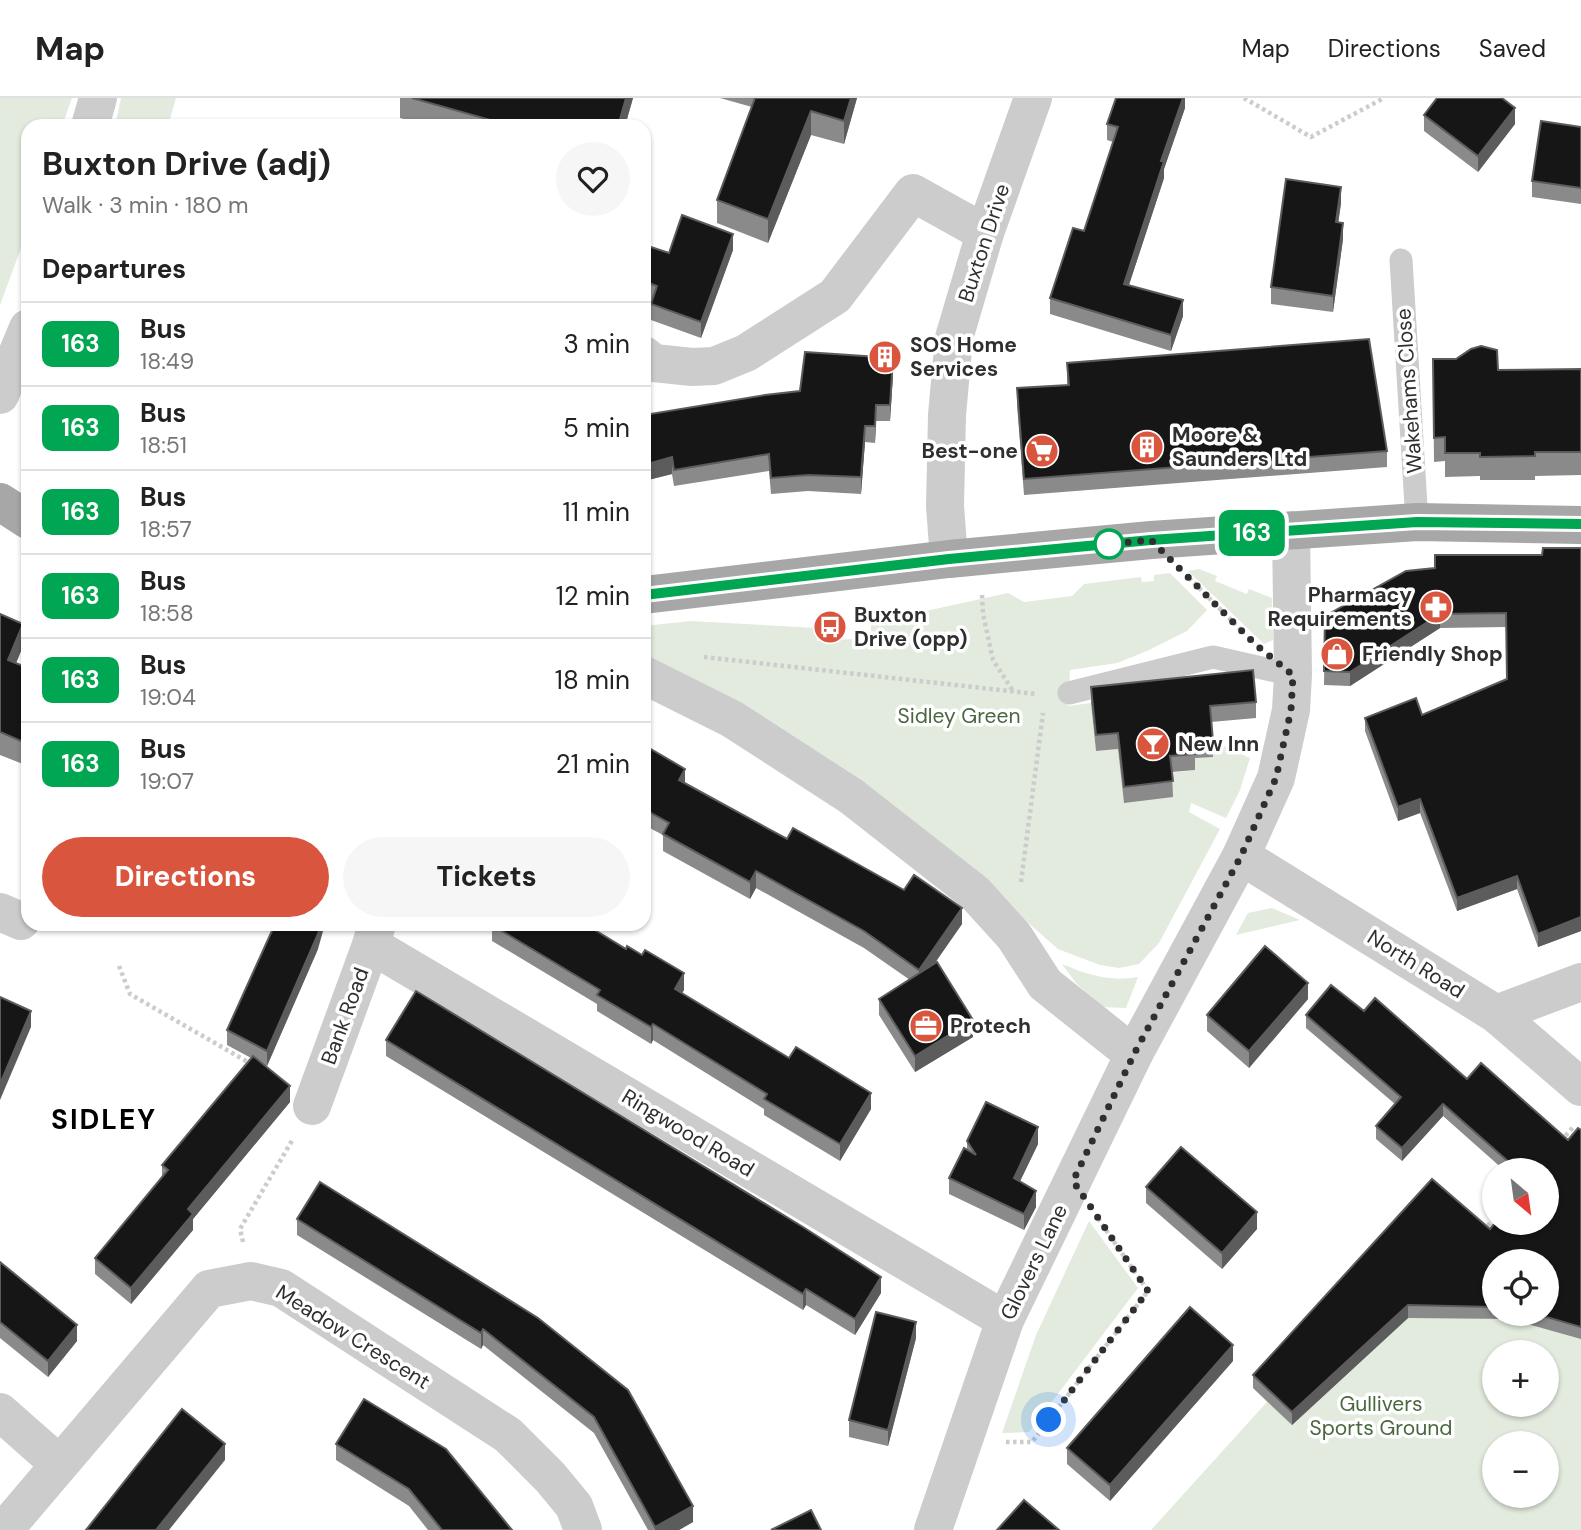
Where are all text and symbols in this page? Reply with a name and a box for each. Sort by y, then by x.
text: Map [35,27,105,70]
text: Map [1242,33,1290,64]
text: Directions [1328,33,1441,64]
text: Saved [1479,33,1546,64]
text: Buxton Drive (adj) [42,142,331,185]
button: heart [556,142,630,216]
street label: Buxton Drive [952,180,1016,306]
text: Walk · 3 min · 180 m [42,190,248,220]
text: Departures [42,252,186,286]
street label: Wakehams Close [1389,307,1429,475]
text: Bus [140,312,186,346]
text: 3 min [563,327,630,361]
text: 163 [61,328,100,359]
place label: SOS Home Services [910,331,1017,383]
building icon: SOS Home Services [866,338,904,376]
text: 18:49 [140,346,194,376]
text: Bus [140,396,186,430]
text: 5 min [563,411,630,445]
text: 163 [61,412,100,443]
place label: Moore & Saunders Ltd [1172,421,1307,473]
building icon: Moore & Saunders Ltd [1128,428,1166,466]
text: 18:51 [140,430,187,460]
supermarket icon: Best-one [1023,432,1061,470]
place label: Best-one [922,437,1018,465]
text: Bus [140,480,186,514]
text: 11 min [563,495,630,529]
text: 163 [61,496,100,527]
line badge: 163 [1212,510,1292,556]
text: 18:57 [140,514,192,544]
text: 163 [1233,517,1271,548]
unlabelled marker [1094,529,1124,559]
text: Bus [140,564,186,598]
text: 12 min [556,579,630,613]
text: 163 [61,580,100,611]
place label: Pharmacy Requirements [1268,581,1412,633]
pharmacy icon: Pharmacy Requirements [1417,588,1455,626]
text: 18:58 [140,598,194,628]
place label: Buxton Drive (opp) [854,601,968,653]
bus stop icon: Buxton Drive (opp) [811,608,849,646]
shop icon: Friendly Shop [1318,635,1356,673]
place label: Friendly Shop [1362,640,1503,668]
text: Bus [140,648,186,682]
text: 18 min [555,663,630,697]
text: 163 [61,664,100,695]
text: 19:04 [140,682,196,712]
park label: Sidley Green [897,702,1021,730]
bar icon: New Inn [1134,725,1172,763]
place label: New Inn [1178,730,1259,758]
text: Bus [140,732,186,766]
text: 21 min [556,747,630,781]
text: 163 [61,748,100,779]
text: 19:07 [140,766,194,796]
button: Directions [42,837,329,917]
button: Tickets [343,837,630,917]
street label: North Road [1362,923,1470,1005]
street label: Bank Road [315,964,375,1068]
office icon: Protech [907,1007,945,1045]
place label: Protech [950,1012,1031,1040]
street label: Ringwood Road [617,1083,759,1183]
district label: SIDLEY [51,1101,157,1138]
north arrow [1482,1158,1559,1236]
map controls [1482,1158,1559,1508]
street label: Glovers Lane [994,1199,1074,1324]
button: locate [1482,1249,1559,1326]
street label: Meadow Crescent [271,1278,435,1396]
button: + [1482,1340,1559,1417]
park label: Gullivers Sports Ground [1310,1390,1452,1442]
your location [1031,1402,1066,1437]
button: − [1482,1431,1559,1508]

